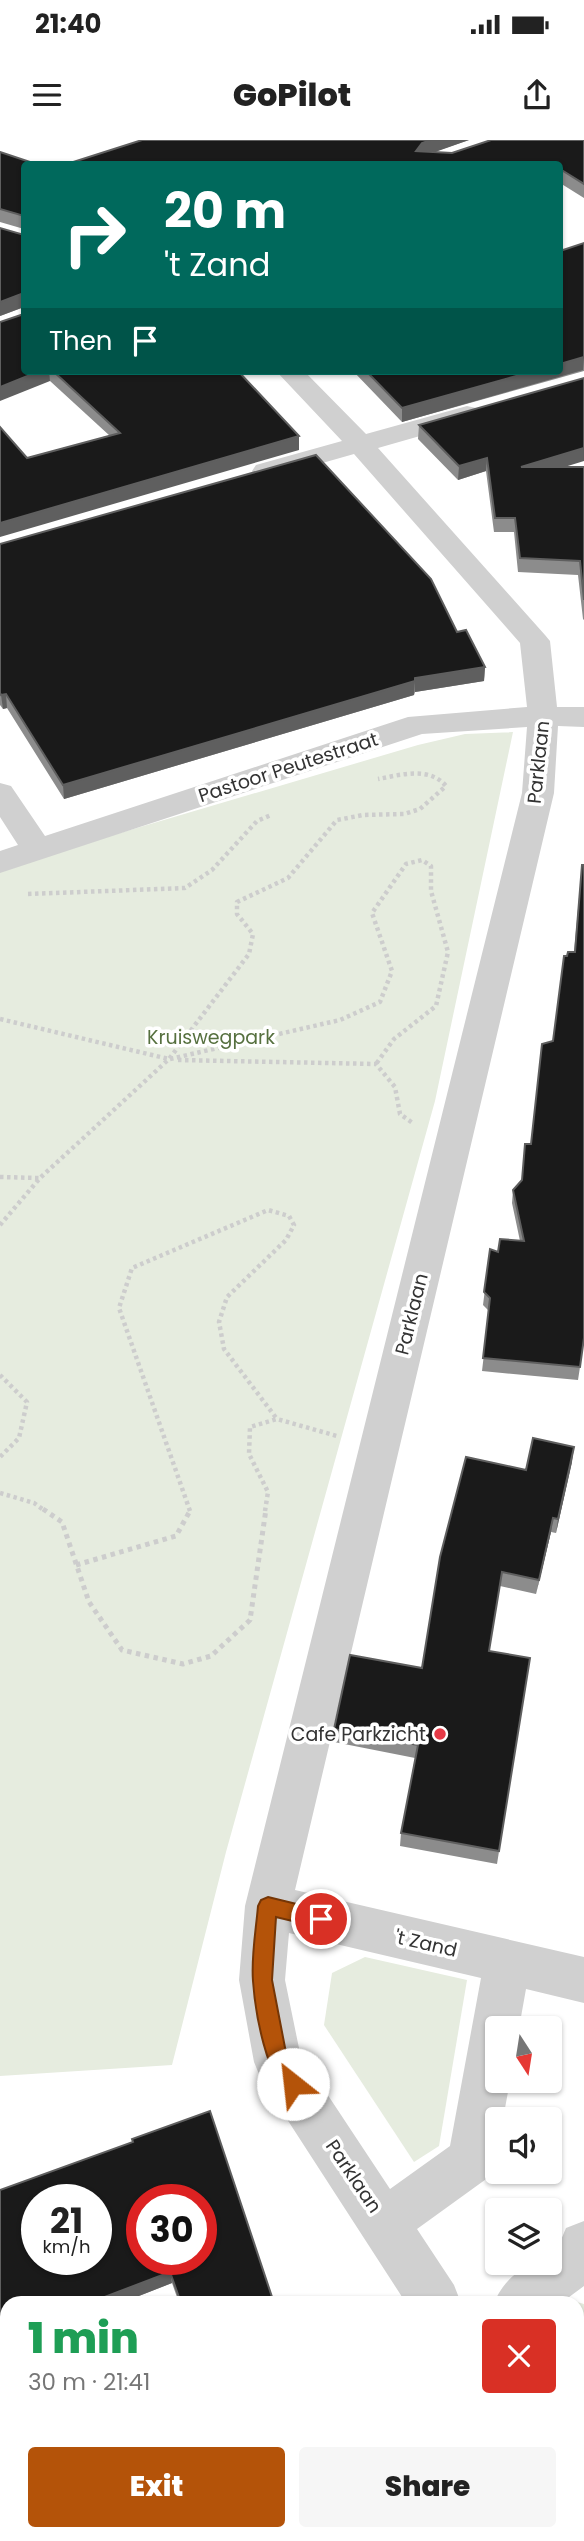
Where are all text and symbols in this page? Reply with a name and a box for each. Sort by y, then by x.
text: 21:40 [35,6,102,42]
text: GoPilot [233,72,351,117]
icon: menu [28,76,66,114]
icon: share [518,76,556,114]
text: 20 m [164,177,286,245]
icon: right [49,189,140,280]
text: 't Zand [164,242,270,287]
icon: arrive [126,322,164,360]
text: Then [49,323,112,359]
street label: Parklaan [521,719,556,805]
street label: Pastoor Peutestraat [195,726,381,809]
park label: Kruiswegpark [147,1024,275,1051]
street label: Parklaan [388,1270,435,1358]
place label: Cafe Parkzicht [291,1721,426,1748]
marker: Cafe Parkzicht [432,1726,448,1742]
pin [291,1889,351,1949]
icon: arrive [302,1900,340,1938]
street label: 't Zand [392,1923,460,1964]
north arrow [485,2016,562,2093]
map controls [485,2016,562,2275]
position arrow [256,2047,330,2121]
button: sound [485,2107,562,2184]
street label: Parklaan [319,2134,388,2218]
speed limit sign: 30 [126,2184,217,2275]
text: 21 [50,2196,83,2245]
button: layers [485,2198,562,2275]
text: km/h [43,2234,90,2259]
text: 1 min [28,2309,139,2368]
button: close [482,2319,556,2393]
text: 30 m · 21:41 [28,2366,150,2398]
button: Exit [28,2447,285,2527]
button: Share [299,2447,556,2527]

